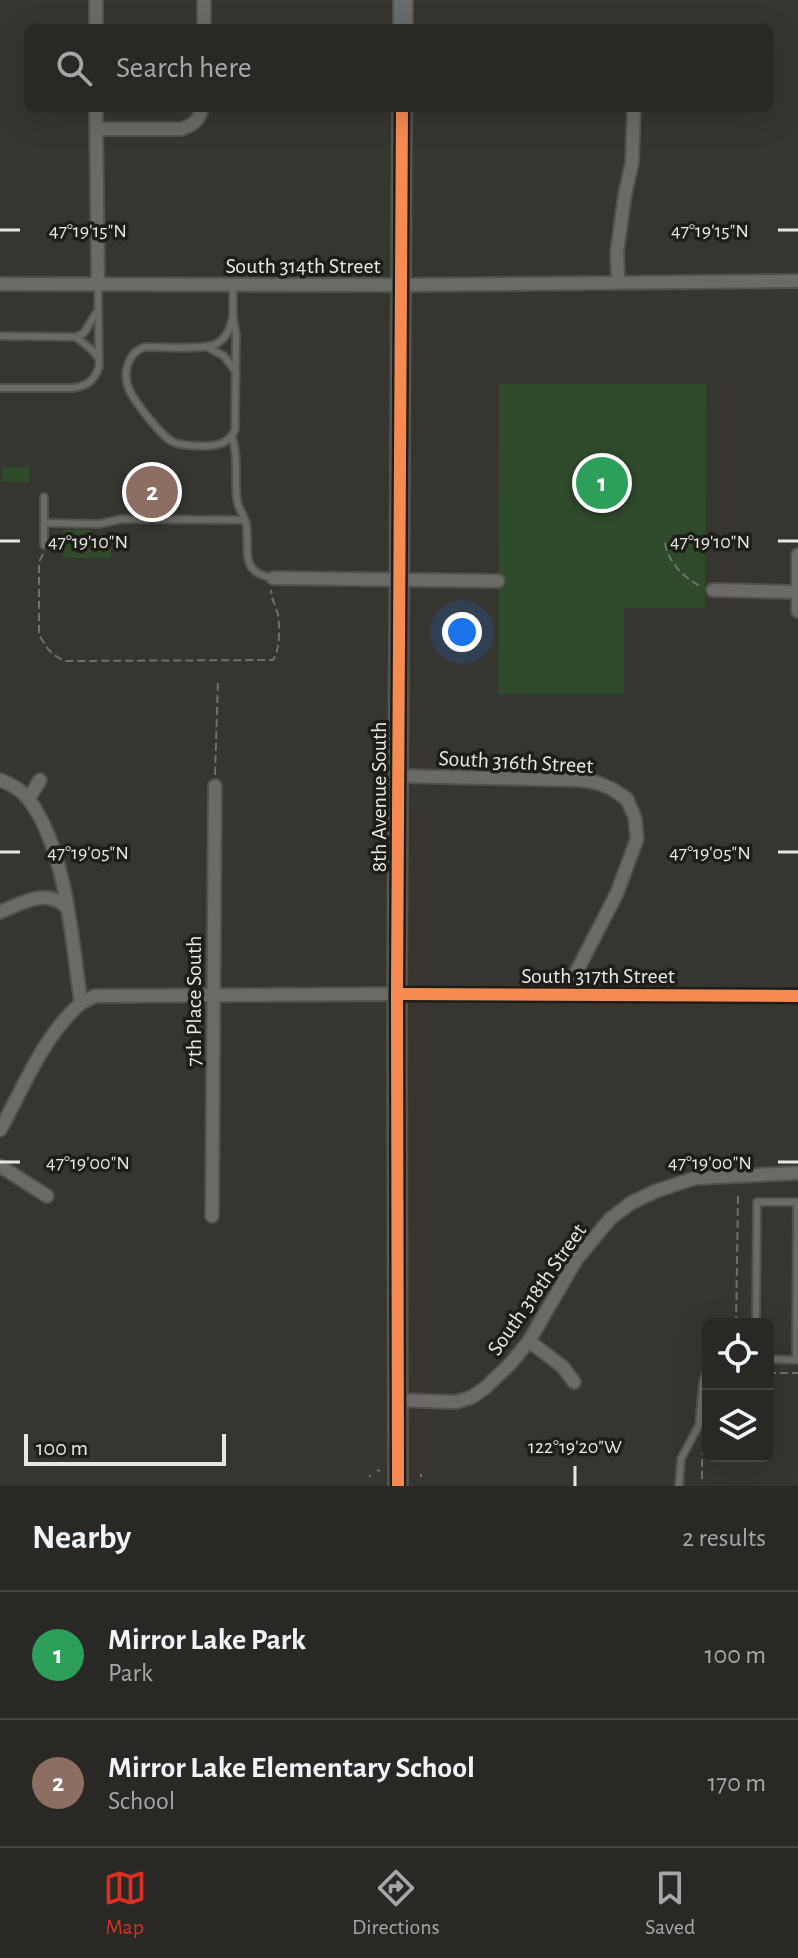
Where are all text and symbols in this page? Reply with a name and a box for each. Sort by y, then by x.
search box [24,24,774,112]
icon: search [52,46,96,90]
text: Search here [116,53,252,83]
text: 47°19'15"N [49,221,127,241]
text: 47°19'15"N [671,221,749,241]
street label: South 314th Street [225,255,381,277]
pin: 1 [576,453,628,513]
pin: 2 [126,462,178,522]
text: 47°19'10"N [48,532,128,552]
text: 47°19'10"N [670,532,750,552]
your location [442,612,482,652]
street label: 8th Avenue South [368,722,390,872]
street label: South 316th Street [438,747,594,777]
text: 47°19'05"N [47,843,129,863]
text: 47°19'05"N [669,843,751,863]
street label: 7th Place South [183,936,205,1066]
street label: South 317th Street [521,965,675,987]
text: 47°19'00"N [46,1153,130,1173]
text: 47°19'00"N [668,1153,752,1173]
street label: South 318th Street [483,1220,590,1359]
map controls [702,1318,774,1462]
button: locate [702,1318,774,1390]
button: layers [702,1390,774,1462]
scale bar [24,1430,226,1466]
text: 100 m [36,1437,88,1459]
text: 122°19'20"W [528,1437,622,1457]
text: Nearby [32,1521,131,1555]
text: 2 results [682,1525,766,1551]
text: Mirror Lake Park [108,1625,306,1655]
text: 1 [53,1642,63,1668]
text: 100 m [705,1642,766,1668]
text: Park [108,1660,153,1686]
text: Mirror Lake Elementary School [108,1753,475,1783]
text: 2 [52,1770,64,1796]
text: 170 m [707,1770,766,1796]
text: School [108,1788,175,1814]
tab: Map [103,1866,147,1940]
tab: Directions [352,1866,440,1940]
tab: Saved [645,1866,695,1940]

